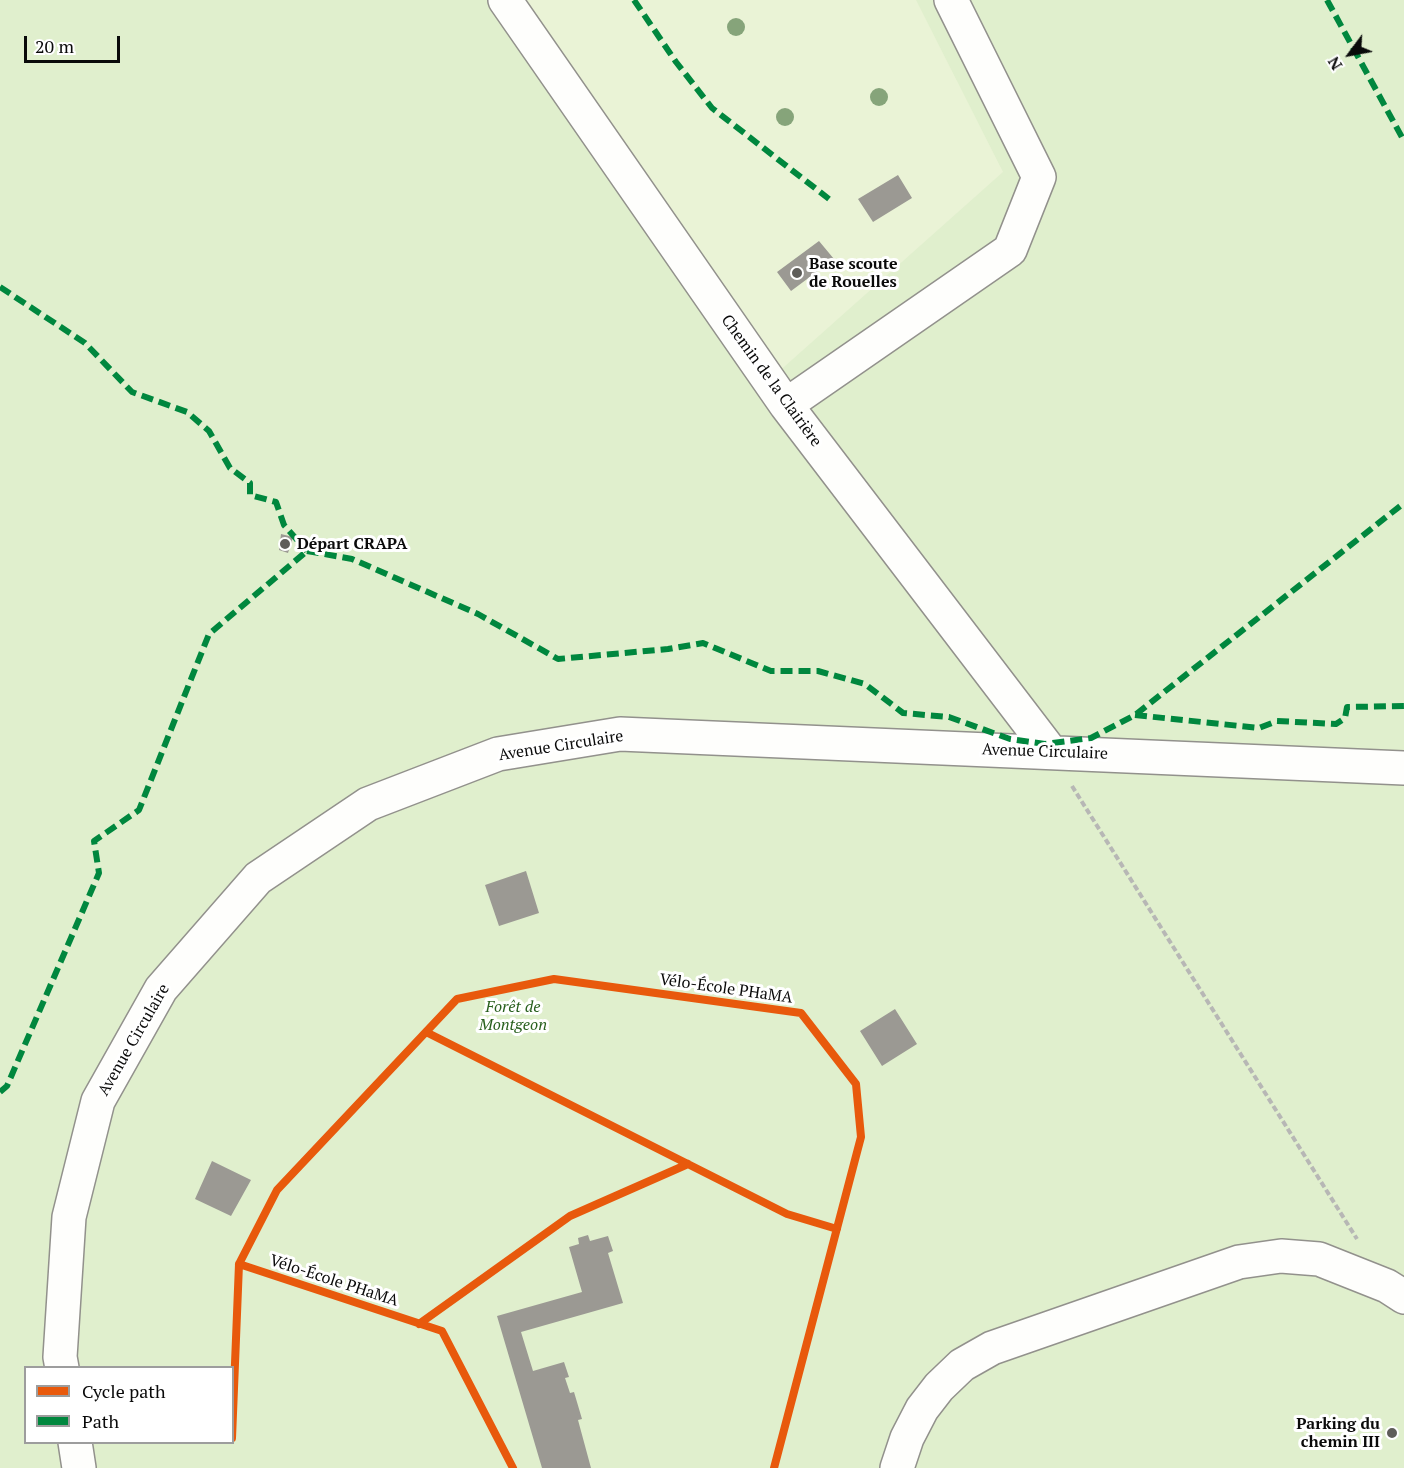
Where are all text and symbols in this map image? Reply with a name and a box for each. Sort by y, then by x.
scale bar [27,24,123,62]
north arrow [1320,24,1380,84]
text: 20 m [35,34,74,58]
text: N [1322,53,1347,75]
place label: Base scoute de Rouelles [809,254,898,292]
marker: Base scoute de Rouelles [790,266,804,280]
street label: Chemin de la Clairière [717,311,825,451]
place label: Départ CRAPA [297,534,407,554]
marker: Départ CRAPA [278,537,292,551]
street label: Avenue Circulaire [497,727,625,765]
street label: Avenue Circulaire [982,740,1108,764]
street label: Vélo-École PHaMA [658,970,794,1008]
street label: Avenue Circulaire [94,981,174,1099]
park label: Forêt de Montgeon [479,997,547,1035]
street label: Vélo-École PHaMA [267,1251,401,1311]
legend [24,1366,234,1444]
text: Cycle path [82,1379,166,1403]
text: Path [82,1409,119,1433]
place label: Parking du chemin III [1296,1414,1380,1452]
marker: Parking du chemin III [1385,1426,1399,1440]

